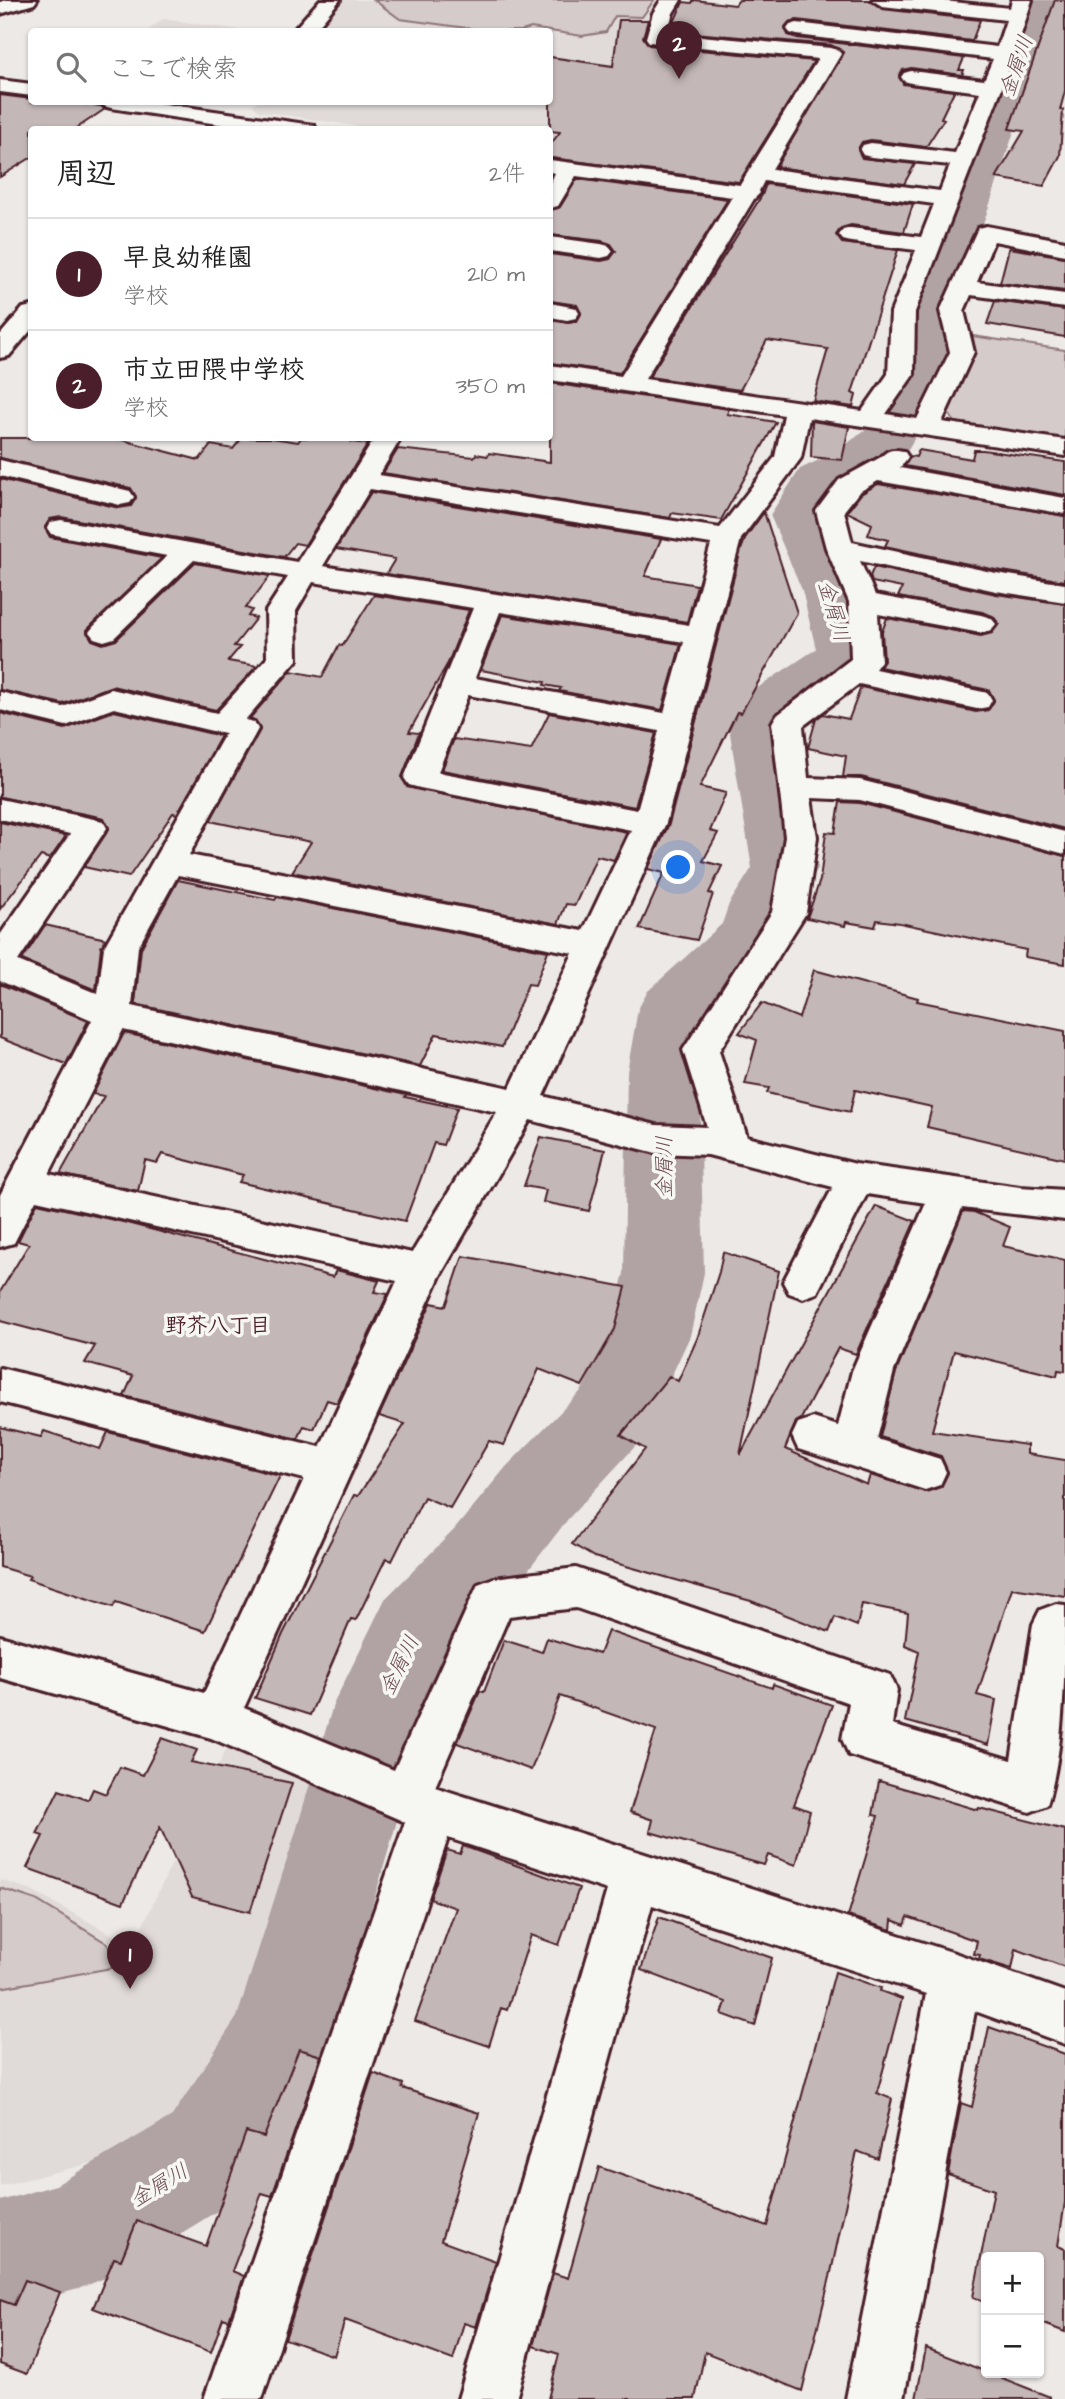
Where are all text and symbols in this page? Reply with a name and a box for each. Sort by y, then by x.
pin: 2 [656,21,702,79]
search box [28,28,553,105]
water label: 金屑川 [993,32,1040,101]
icon: search [52,48,90,86]
text: ここで検索 [108,51,238,87]
text: 周辺 [56,153,116,195]
text: 2件 [489,158,525,190]
text: 早良幼稚園 [123,240,253,276]
text: 1 [78,258,80,290]
text: 210 m [467,258,525,290]
text: 学校 [123,280,169,312]
text: 市立田隈中学校 [123,352,305,388]
text: 2 [72,370,86,402]
text: 350 m [455,370,525,402]
text: 学校 [123,392,169,424]
water label: 金屑川 [811,577,856,645]
your location [661,850,695,884]
water label: 金屑川 [650,1136,679,1199]
district label: 野芥八丁目 [166,1311,271,1340]
water label: 金屑川 [373,1631,426,1700]
pin: 1 [107,1931,153,1989]
water label: 金屑川 [125,2157,194,2214]
map controls [981,2252,1044,2378]
button: + [981,2252,1044,2315]
button: − [981,2315,1044,2378]

